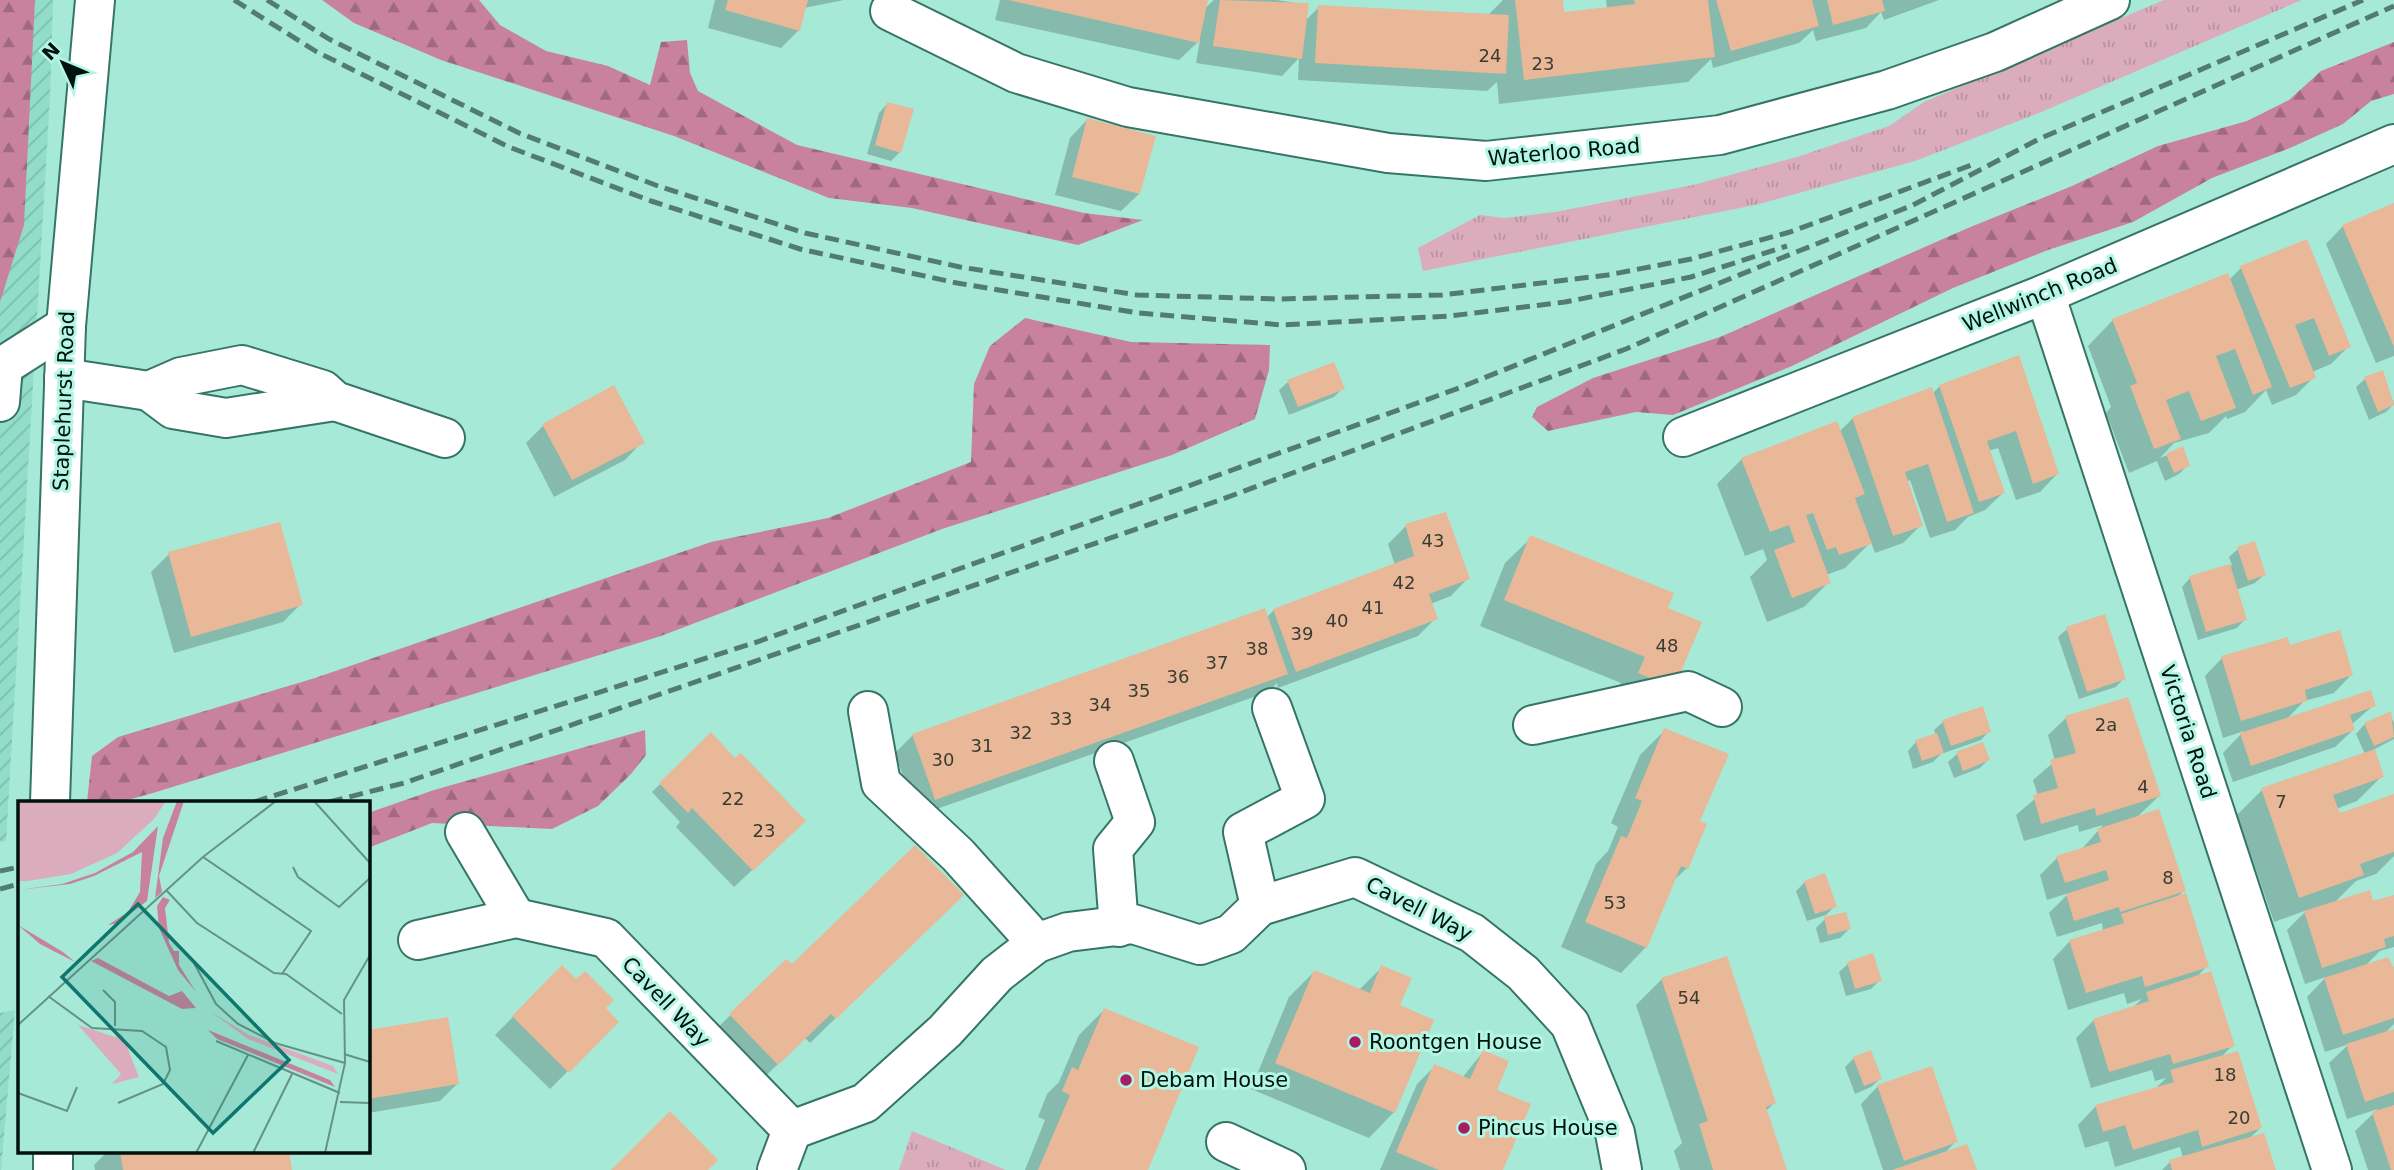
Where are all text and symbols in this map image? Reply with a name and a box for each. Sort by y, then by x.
north arrow [28,28,98,98]
text: N [37,38,64,65]
house number: 24 [1479,45,1501,66]
house number: 23 [1532,53,1554,74]
street label: Waterloo Road [1487,133,1641,171]
street label: Wellwinch Road [1959,253,2121,337]
street label: Staplehurst Road [49,310,79,492]
house number: 43 [1422,530,1444,551]
house number: 42 [1393,572,1415,593]
house number: 41 [1362,597,1384,618]
house number: 40 [1326,610,1348,631]
house number: 39 [1291,623,1313,644]
house number: 48 [1656,635,1678,656]
house number: 38 [1246,638,1268,659]
house number: 37 [1206,652,1228,673]
street label: Victoria Road [2155,662,2221,802]
house number: 36 [1167,666,1189,687]
house number: 35 [1128,680,1150,701]
house number: 34 [1089,694,1111,715]
house number: 33 [1050,708,1072,729]
house number: 2a [2095,714,2117,735]
house number: 32 [1010,722,1032,743]
house number: 31 [971,735,993,756]
house number: 30 [932,749,954,770]
house number: 4 [2137,776,2149,797]
house number: 22 [722,788,744,809]
house number: 7 [2275,791,2287,812]
inset map [18,801,369,1152]
house number: 23 [753,820,775,841]
house number: 8 [2162,867,2174,888]
street label: Cavell Way [1362,872,1476,946]
house number: 53 [1604,892,1626,913]
street label: Cavell Way [617,952,715,1052]
house number: 54 [1678,987,1700,1008]
place label: Roontgen House [1369,1030,1542,1054]
marker: Roontgen House [1347,1034,1363,1050]
house number: 18 [2214,1064,2236,1085]
place label: Debam House [1140,1068,1288,1092]
marker: Debam House [1118,1072,1134,1088]
house number: 20 [2228,1107,2250,1128]
place label: Pincus House [1478,1116,1618,1140]
marker: Pincus House [1456,1120,1472,1136]

